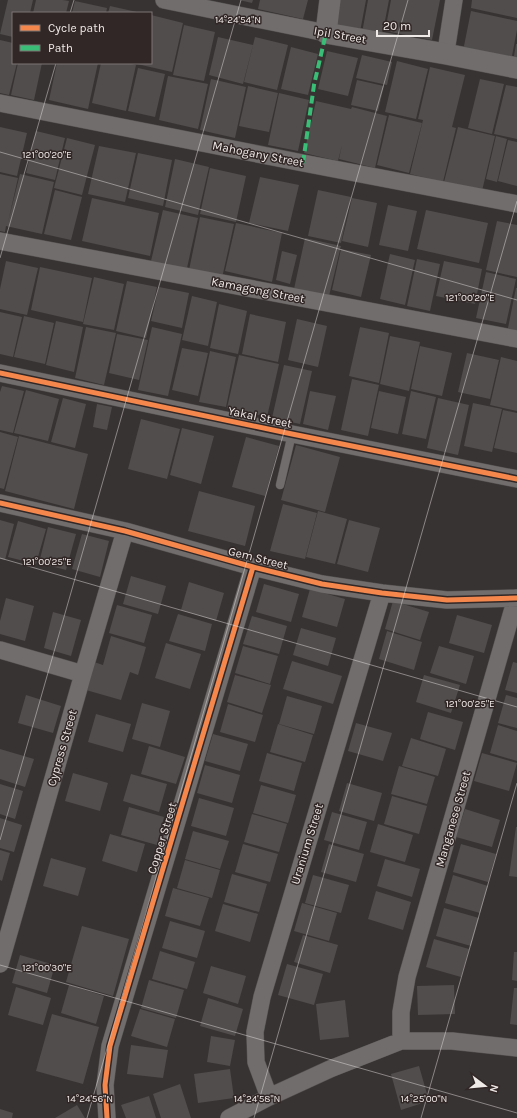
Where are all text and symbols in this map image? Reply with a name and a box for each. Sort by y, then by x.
legend [12,12,152,64]
scale bar [377,12,429,38]
text: 14°24'54"N [215,14,261,26]
text: 20 m [383,19,411,33]
text: Cycle path [48,21,105,35]
street label: Ipil Street [313,23,368,47]
text: Path [48,41,73,55]
street label: Mahogany Street [211,138,305,170]
text: 121°00'20"E [22,149,72,161]
street label: Kamagong Street [210,274,306,306]
text: 121°00'20"E [445,292,495,304]
street label: Yakal Street [227,403,294,431]
street label: Gem Street [227,544,290,572]
text: 121°00'25"E [22,556,72,568]
text: 121°00'25"E [445,698,495,710]
street label: Cypress Street [44,708,80,788]
street label: Manganese Street [433,769,474,869]
street label: Copper Street [144,800,180,876]
street label: Uranium Street [288,801,326,886]
text: 121°00'30"E [22,962,72,974]
north arrow [465,1066,505,1106]
text: N [487,1083,501,1094]
text: 14°24'56"N [67,1093,113,1105]
text: 14°24'58"N [234,1093,280,1105]
text: 14°25'00"N [401,1093,447,1105]

